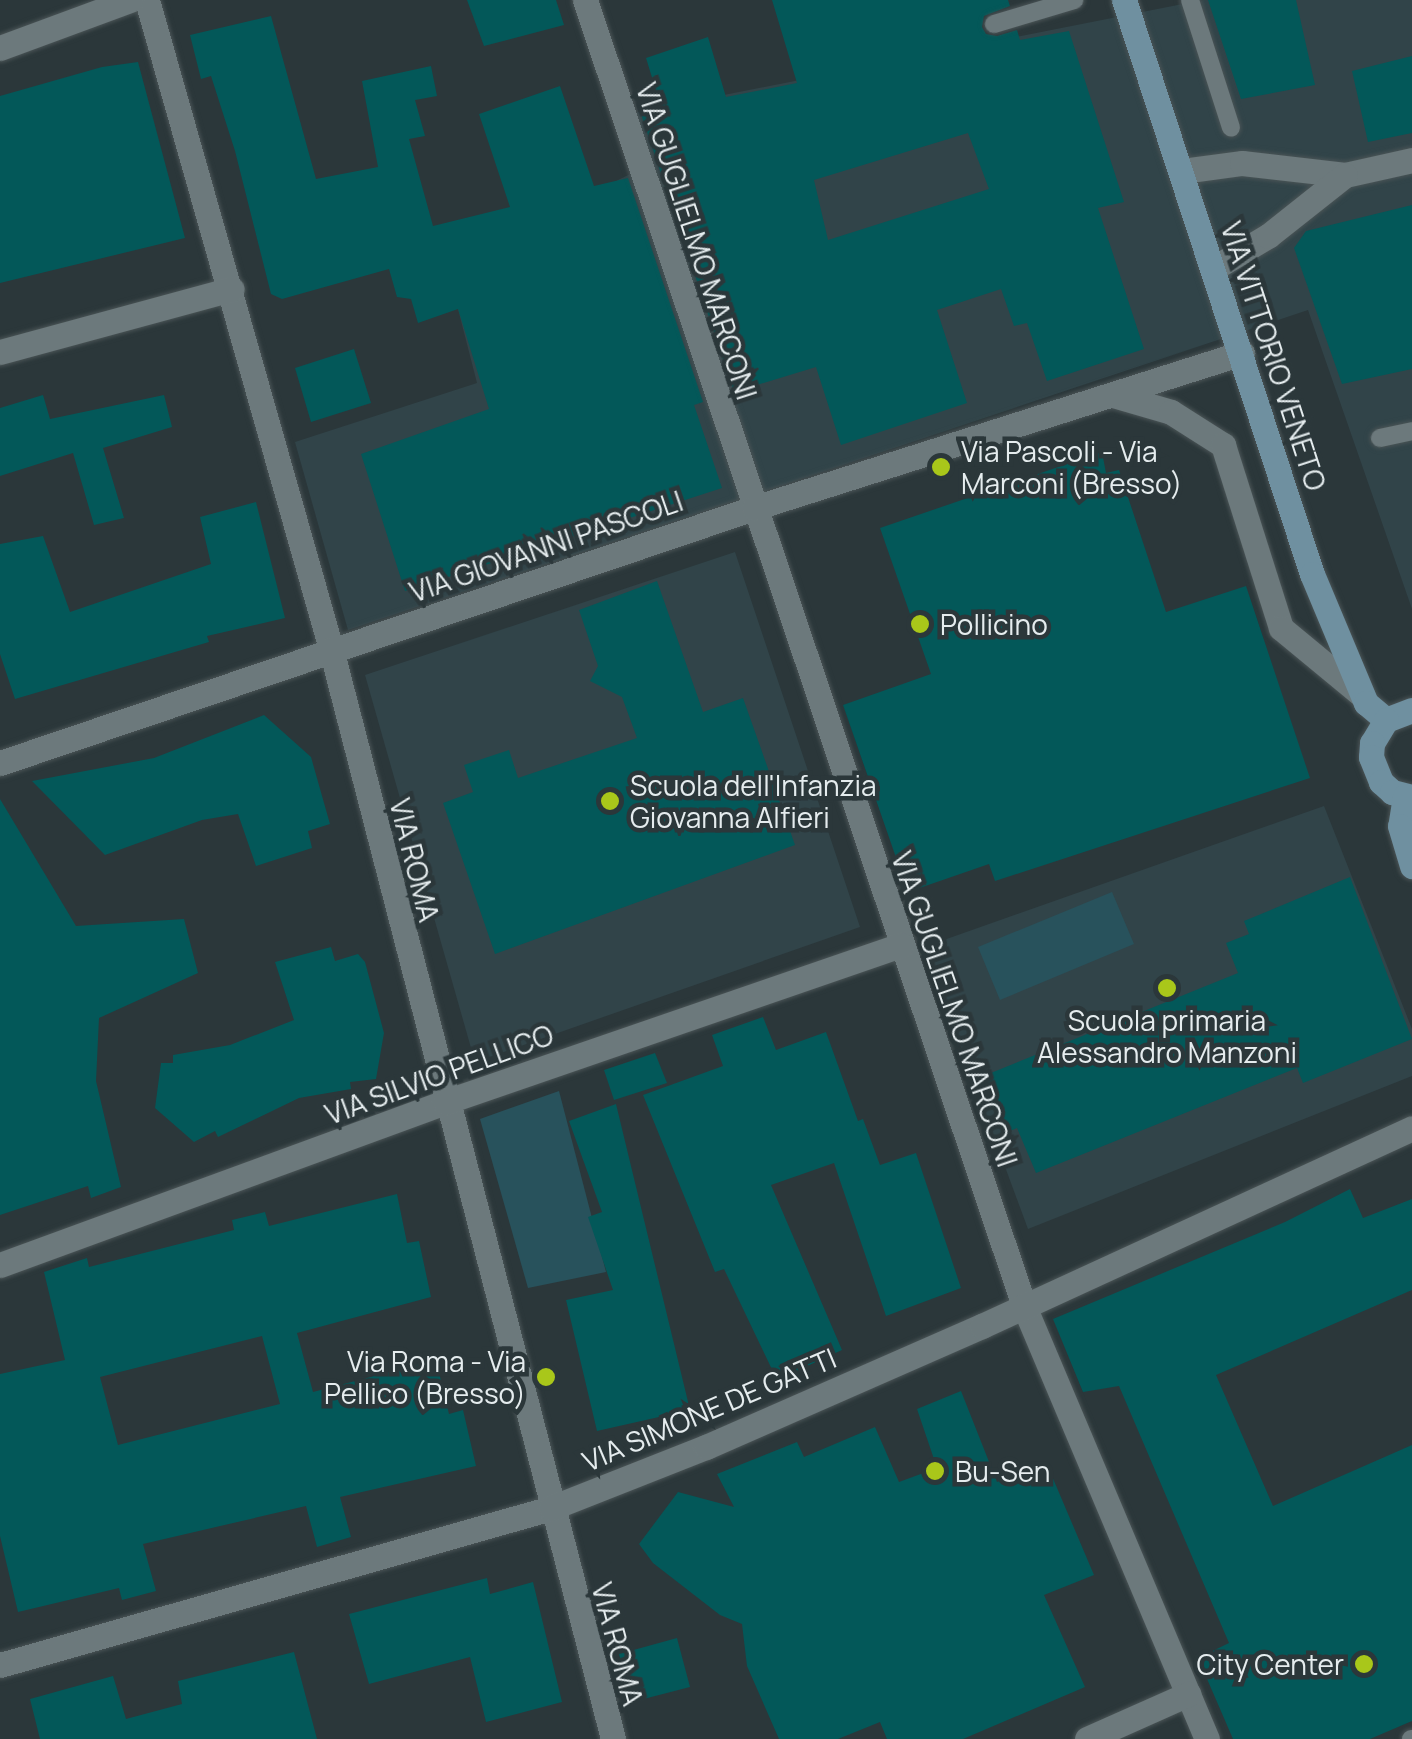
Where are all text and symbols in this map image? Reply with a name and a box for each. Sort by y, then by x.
street label: VIA GUGLIELMO MARCONI [630,78,764,404]
street label: VIA VITTORIO VENETO [1215,217,1333,495]
place label: Via Pascoli - Via Marconi (Bresso) [961,434,1182,500]
marker: Via Pascoli - Via Marconi (Bresso) [930,456,952,478]
street label: VIA GIOVANNI PASCOLI [405,483,687,609]
place label: Pollicino [940,607,1048,641]
marker: Pollicino [909,613,931,635]
place label: Scuola dell'Infanzia Giovanna Alfieri [630,768,877,834]
marker: Scuola dell'Infanzia Giovanna Alfieri [599,790,621,812]
street label: VIA ROMA [383,795,447,925]
street label: VIA GUGLIELMO MARCONI [885,847,1025,1171]
marker: Scuola primaria Alessandro Manzoni [1156,977,1178,999]
place label: Scuola primaria Alessandro Manzoni [1037,1003,1297,1069]
street label: VIA SILVIO PELLICO [320,1017,558,1131]
street label: VIA SIMONE DE GATTI [577,1340,841,1478]
place label: Via Roma - Via Pellico (Bresso) [324,1344,526,1410]
marker: Via Roma - Via Pellico (Bresso) [535,1366,557,1388]
place label: Bu-Sen [955,1454,1050,1488]
marker: Bu-Sen [924,1460,946,1482]
street label: VIA ROMA [585,1579,651,1709]
place label: City Center [1197,1647,1344,1681]
marker: City Center [1353,1653,1375,1675]

